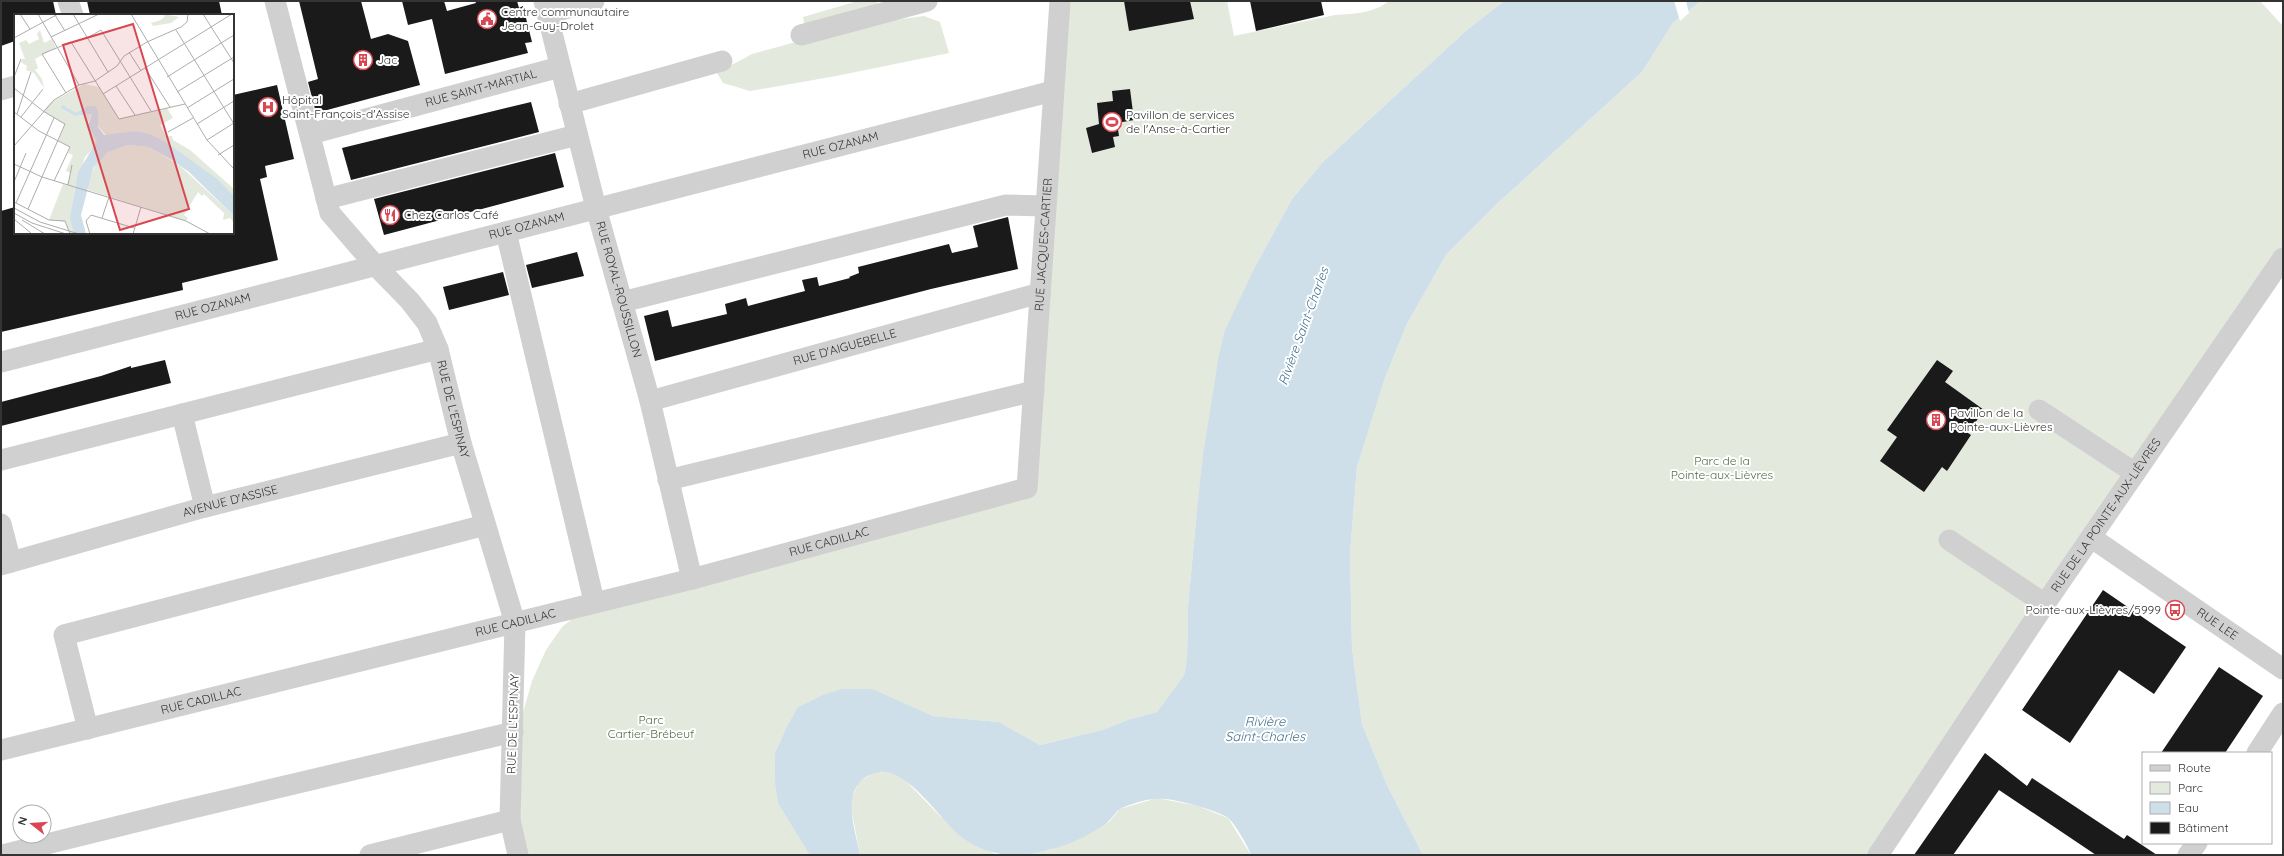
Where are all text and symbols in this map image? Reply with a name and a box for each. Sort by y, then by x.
place label: Centre communautaire Jean-Guy-Drolet [501,4,629,33]
public building icon: Centre communautaire Jean-Guy-Drolet [476,8,498,30]
inset map [14,14,234,234]
building icon: Jac [352,49,374,71]
place label: Jac [377,52,397,67]
street label: RUE SAINT-MARTIAL [423,65,539,110]
place label: Hôpital Saint-François-d'Assise [282,92,410,121]
hospital icon: Hôpital Saint-François-d'Assise [257,96,279,118]
place label: Pavillon de services de l'Anse-à-Cartier [1126,107,1235,136]
sports icon: Pavillon de services de l'Anse-à-Cartier [1101,111,1123,133]
street label: RUE OZANAM [801,128,880,162]
street label: RUE JACQUES-CARTIER [1031,177,1055,312]
restaurant icon: Chez Carlos Café [379,204,401,226]
place label: Chez Carlos Café [404,207,499,222]
street label: RUE OZANAM [487,208,566,242]
street label: RUE ROYAL-ROUSSILLON [593,219,646,359]
water label: Rivière Saint-Charles [1274,264,1332,387]
street label: RUE OZANAM [173,289,252,323]
street label: RUE D'AIGUEBELLE [791,325,898,368]
street label: RUE DE L'ESPINAY [434,358,473,460]
place label: Pavillon de la Pointe-aux-Lièvres [1950,405,2053,434]
building icon: Pavillon de la Pointe-aux-Lièvres [1925,409,1947,431]
street label: RUE DE LA POINTE-AUX-LIÈVRES [2047,435,2164,595]
park label: Parc de la Pointe-aux-Lièvres [1671,453,1774,482]
street label: AVENUE D'ASSISE [181,481,279,520]
street label: RUE CADILLAC [787,523,871,559]
bus stop icon: Pointe-aux-Lièvres/5999 [2164,599,2186,621]
place label: Pointe-aux-Lièvres/5999 [2026,602,2161,617]
street label: RUE LEE [2194,604,2241,643]
street label: RUE CADILLAC [474,605,557,639]
street label: RUE DE L'ESPINAY [503,673,522,774]
street label: RUE CADILLAC [159,683,243,717]
park label: Parc Cartier-Brébeuf [608,712,695,741]
water label: Rivière Saint-Charles [1225,713,1306,744]
legend [2142,752,2272,844]
text: Route [2178,760,2211,775]
text: Parc [2178,780,2203,795]
text: Eau [2178,800,2199,815]
north arrow [12,804,52,844]
text: N [15,815,30,827]
text: Bâtiment [2178,820,2228,835]

